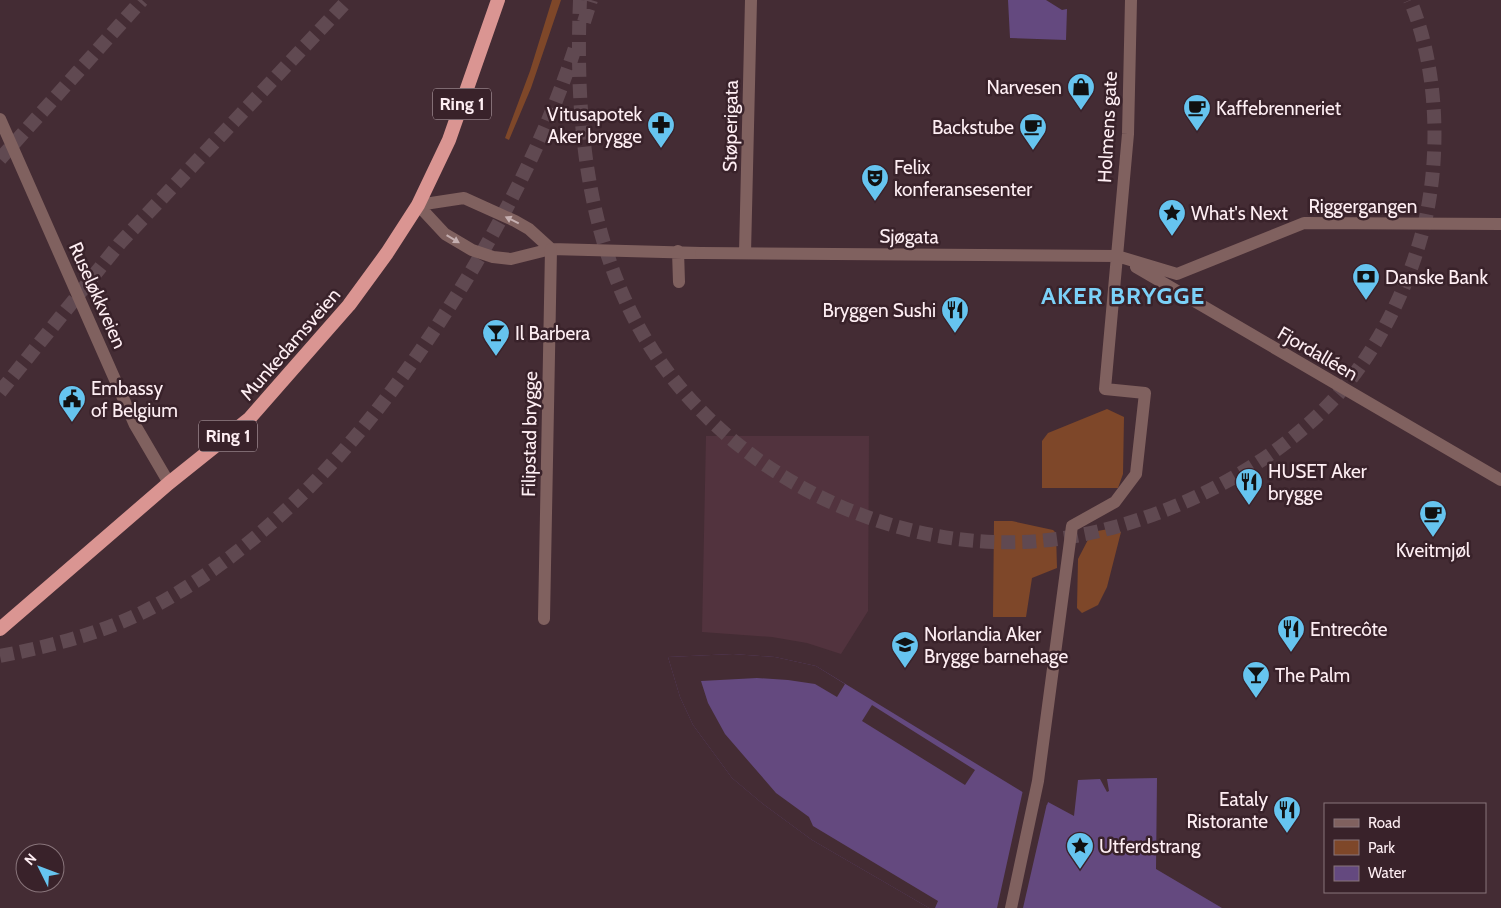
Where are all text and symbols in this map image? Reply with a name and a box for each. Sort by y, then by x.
street label: Holmens gate [1093,70,1122,183]
shop icon: Narvesen [1066,72,1096,111]
place label: Narvesen [987,76,1062,99]
street label: Støperigata [718,80,743,172]
road number: Ring 1 [433,88,491,120]
cafe icon: Kaffebrenneriet [1182,93,1212,132]
place label: Kaffebrenneriet [1216,97,1342,120]
place label: Vitusapotek Aker brygge [547,103,642,148]
pharmacy icon: Vitusapotek Aker brygge [646,110,676,149]
cafe icon: Backstube [1018,112,1048,151]
place label: Backstube [932,116,1014,139]
place label: Felix konferansesenter [894,156,1032,201]
theatre icon: Felix konferansesenter [860,163,890,202]
street label: Riggergangen [1309,195,1417,218]
place icon: What's Next [1157,198,1187,237]
place label: What's Next [1191,202,1289,225]
one-way arrow [505,216,519,224]
street label: Sjøgata [879,224,939,249]
one-way arrow [446,234,459,243]
street label: Ruseløkkveien [64,238,131,352]
bank icon: Danske Bank [1351,262,1381,301]
place label: Danske Bank [1385,266,1488,289]
district label: AKER BRYGGE [1041,281,1205,310]
street label: Munkedamsveien [235,284,345,405]
restaurant icon: Bryggen Sushi [940,295,970,334]
place label: Bryggen Sushi [823,299,936,322]
bar icon: Il Barbera [481,318,511,357]
street label: Fjordalléen [1274,321,1362,386]
place label: Il Barbera [515,322,590,345]
street label: Filipstad brygge [517,371,542,497]
place label: Embassy of Belgium [91,377,178,422]
public building icon: Embassy of Belgium [57,384,87,423]
road number: Ring 1 [199,421,257,452]
place label: HUSET Aker brygge [1268,460,1367,505]
restaurant icon: HUSET Aker brygge [1234,467,1264,506]
cafe icon: Kveitmjøl [1418,499,1448,538]
place label: Kveitmjøl [1396,539,1471,562]
restaurant icon: Entrecôte [1276,614,1306,653]
place label: Entrecôte [1310,618,1388,641]
place label: Norlandia Aker Brygge barnehage [924,623,1069,668]
school or university icon: Norlandia Aker Brygge barnehage [890,630,920,669]
bar icon: The Palm [1241,660,1271,699]
place label: The Palm [1275,664,1350,687]
place label: Eataly Ristorante [1186,788,1268,833]
restaurant icon: Eataly Ristorante [1272,795,1302,834]
legend [1324,803,1486,893]
text: Road [1368,814,1401,832]
place icon: Utferdstrang [1065,831,1095,870]
place label: Utferdstrang [1099,835,1201,858]
text: Park [1368,839,1395,857]
north arrow [15,843,65,893]
text: N [20,850,40,869]
text: Water [1368,864,1406,882]

